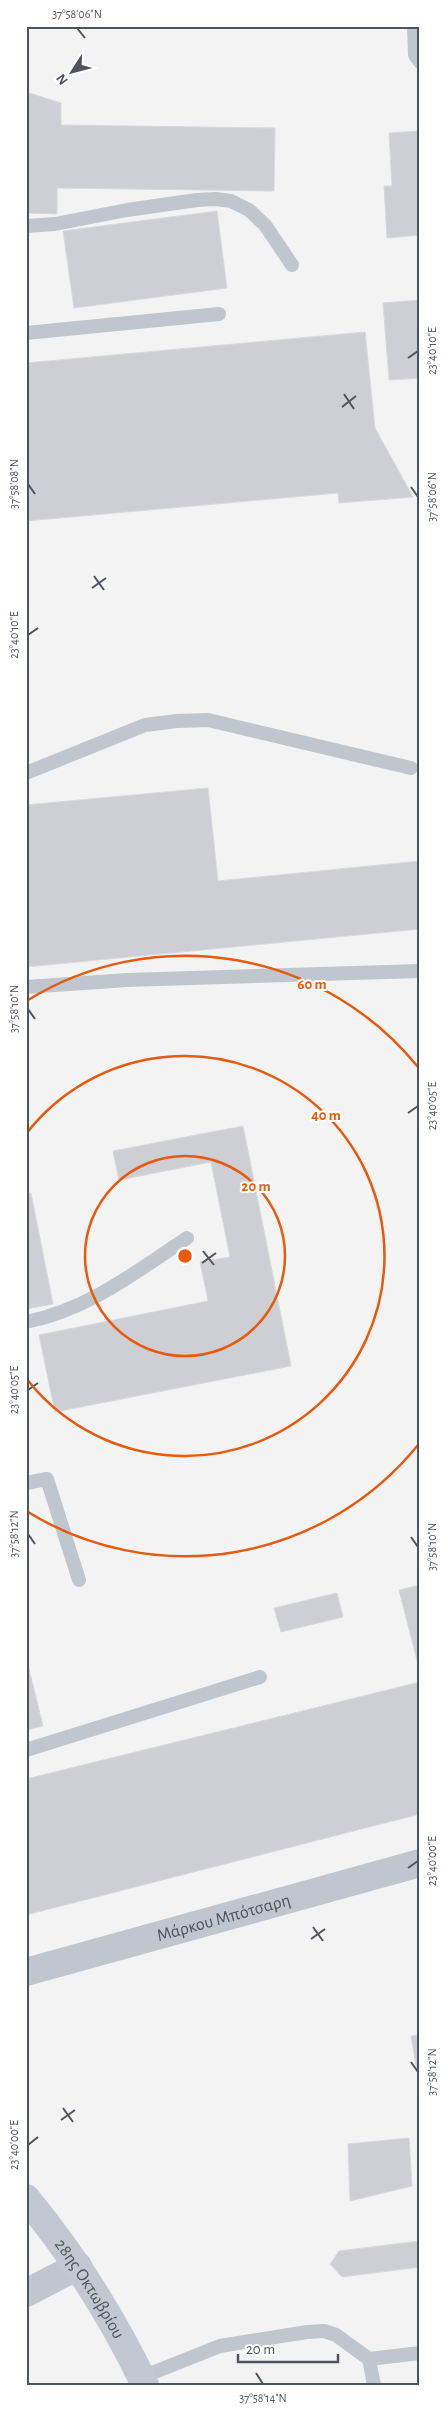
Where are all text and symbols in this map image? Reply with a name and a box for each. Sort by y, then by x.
text: 37°58'06"N [52,8,102,20]
north arrow [48,48,98,98]
text: N [54,71,71,87]
text: 23°40'10"E [426,327,438,375]
text: 37°58'08"N [8,459,20,509]
text: 37°58'06"N [426,472,438,522]
text: 23°40'10"E [8,611,20,659]
text: 60 m [297,977,327,992]
text: 37°58'10"N [8,985,20,1033]
text: 23°40'05"E [426,1082,438,1130]
text: 40 m [311,1108,341,1123]
text: 20 m [241,1179,271,1194]
centre of rings [176,1247,194,1265]
text: 23°40'05"E [8,1366,20,1414]
text: 37°58'12"N [8,1510,20,1558]
text: 37°58'10"N [426,1523,438,1571]
text: 23°40'00"E [426,1836,438,1886]
street label: Μάρκου Μπότσαρη [155,1891,293,1945]
text: 37°58'12"N [426,2048,438,2096]
text: 23°40'00"E [8,2120,20,2170]
street label: 28ης Οκτωβρίου [51,2236,127,2342]
scale bar [238,2331,338,2363]
text: 20 m [246,2342,275,2357]
text: 37°58'14"N [239,2392,287,2404]

